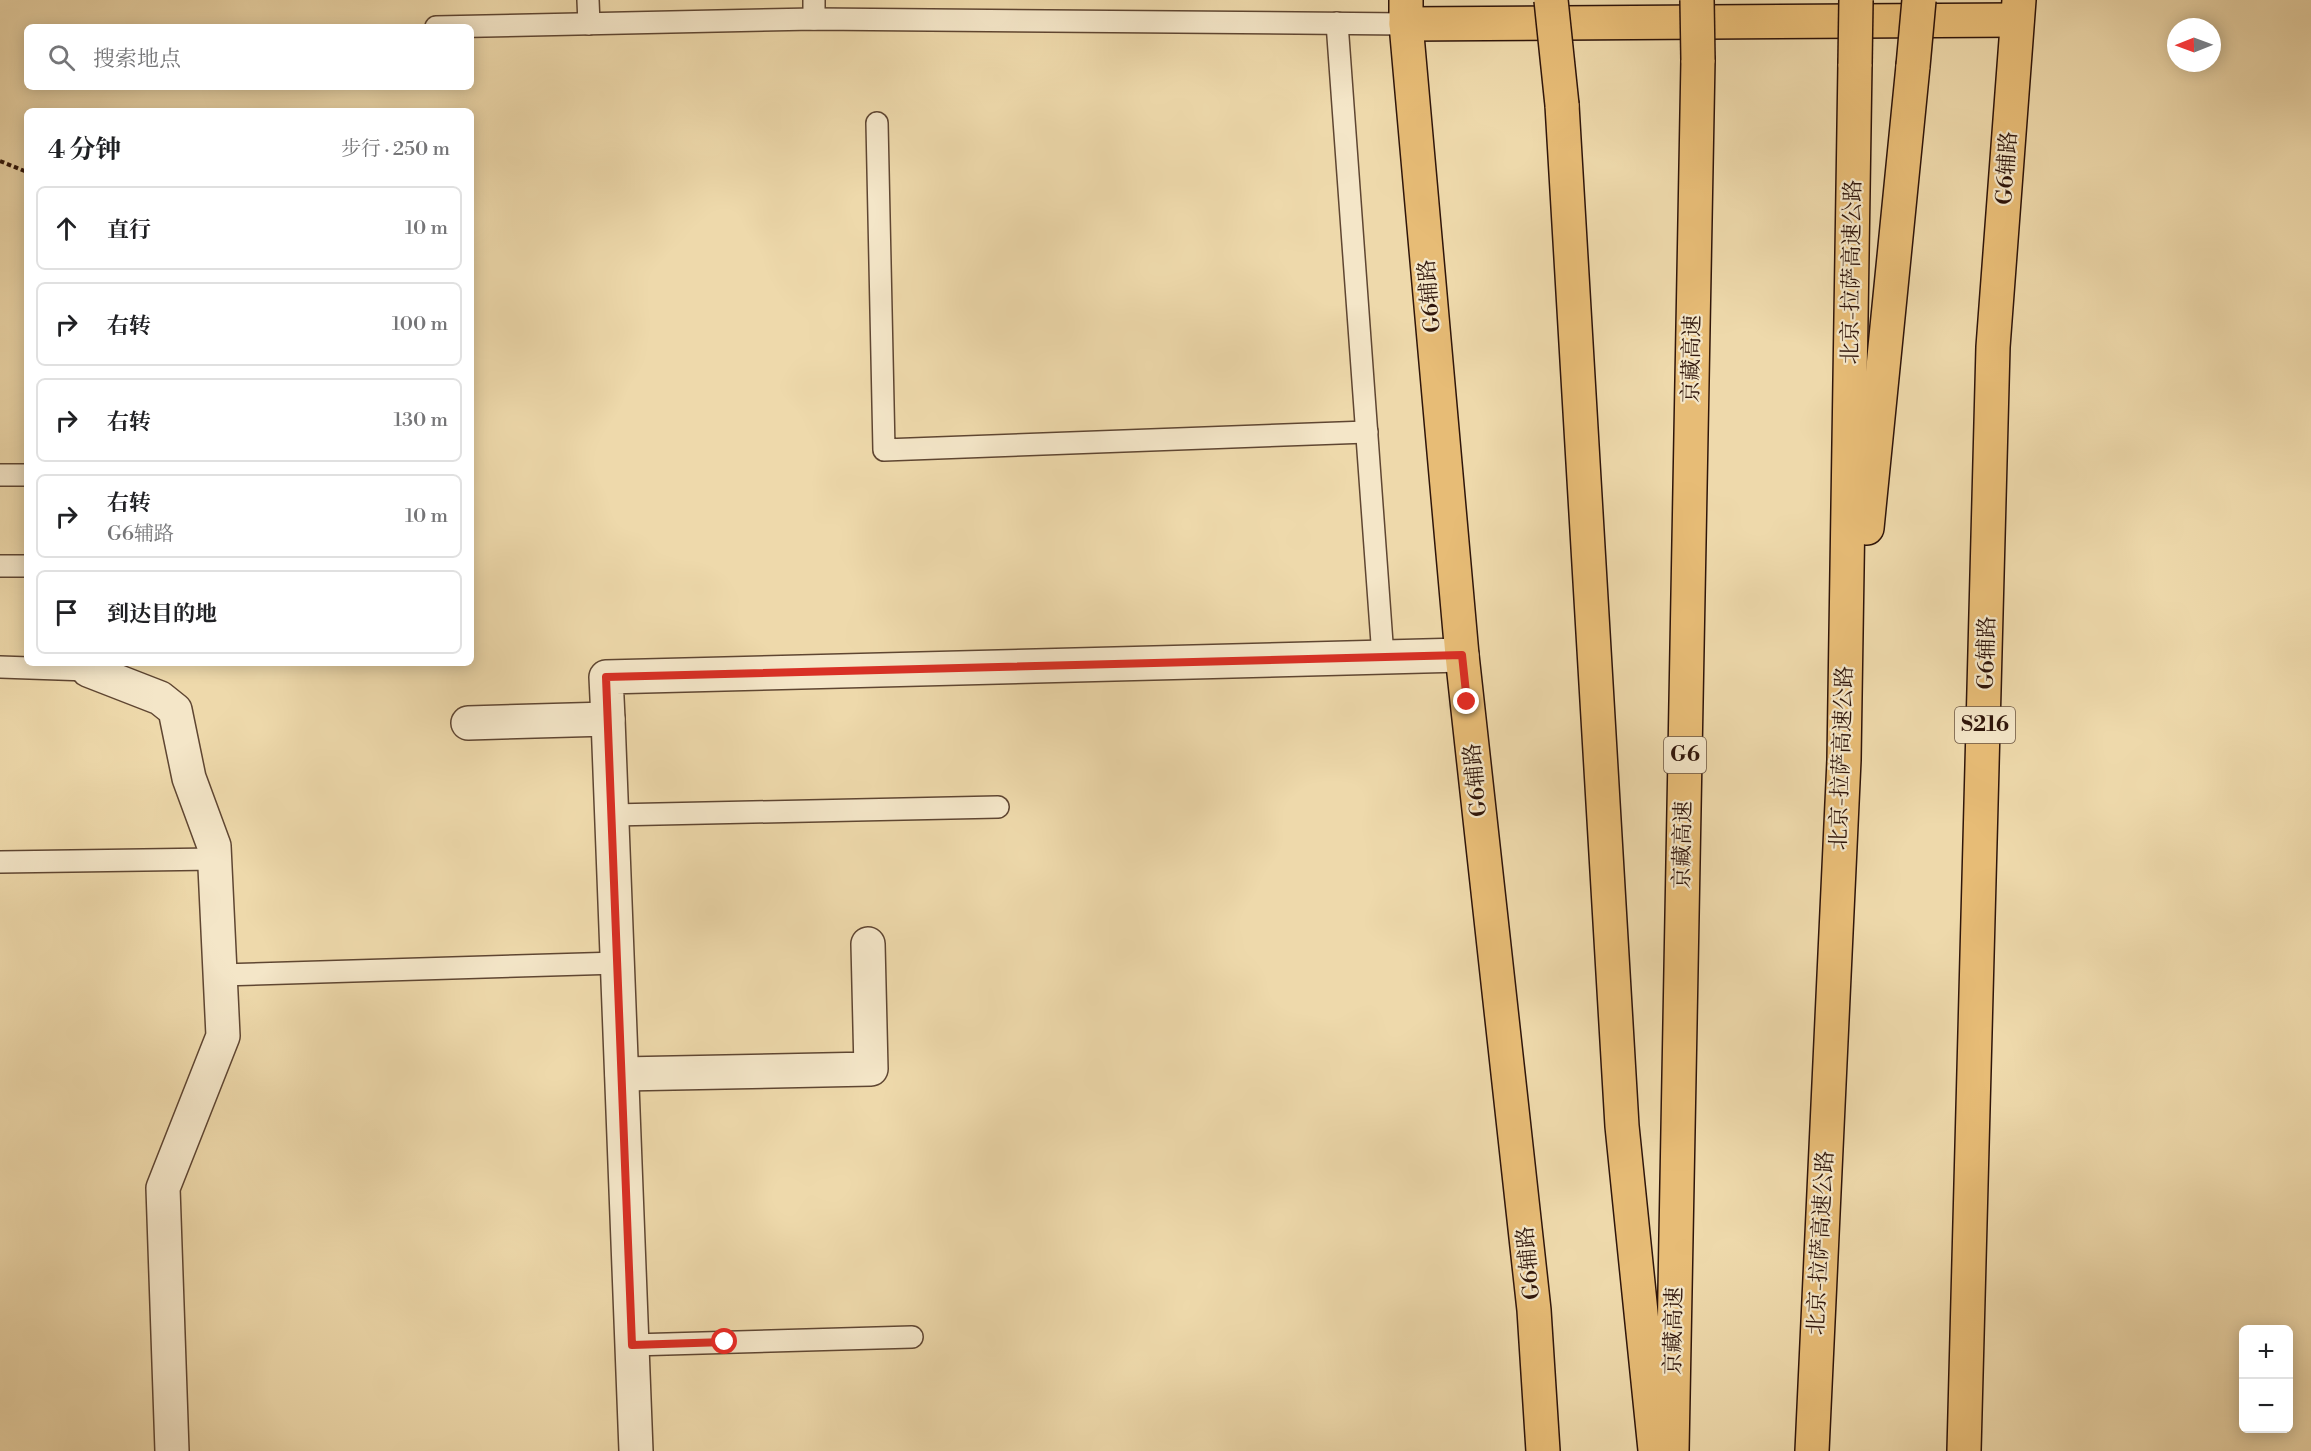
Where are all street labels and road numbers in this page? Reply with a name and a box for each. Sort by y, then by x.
street label: G6辅路 [1991,130,2023,206]
street label: 北京-拉萨高速公路 [1837,179,1867,365]
street label: G6辅路 [1413,258,1447,334]
street label: 京藏高速 [1678,315,1706,403]
street label: G6辅路 [1973,616,2001,690]
street label: 北京-拉萨高速公路 [1825,665,1859,851]
road number: S216 [1955,707,2015,743]
road number: G6 [1664,737,1706,773]
street label: G6辅路 [1459,742,1493,818]
street label: 京藏高速 [1669,801,1697,889]
street label: 北京-拉萨高速公路 [1803,1150,1839,1336]
street label: G6辅路 [1512,1225,1546,1301]
street label: 京藏高速 [1660,1287,1688,1375]

